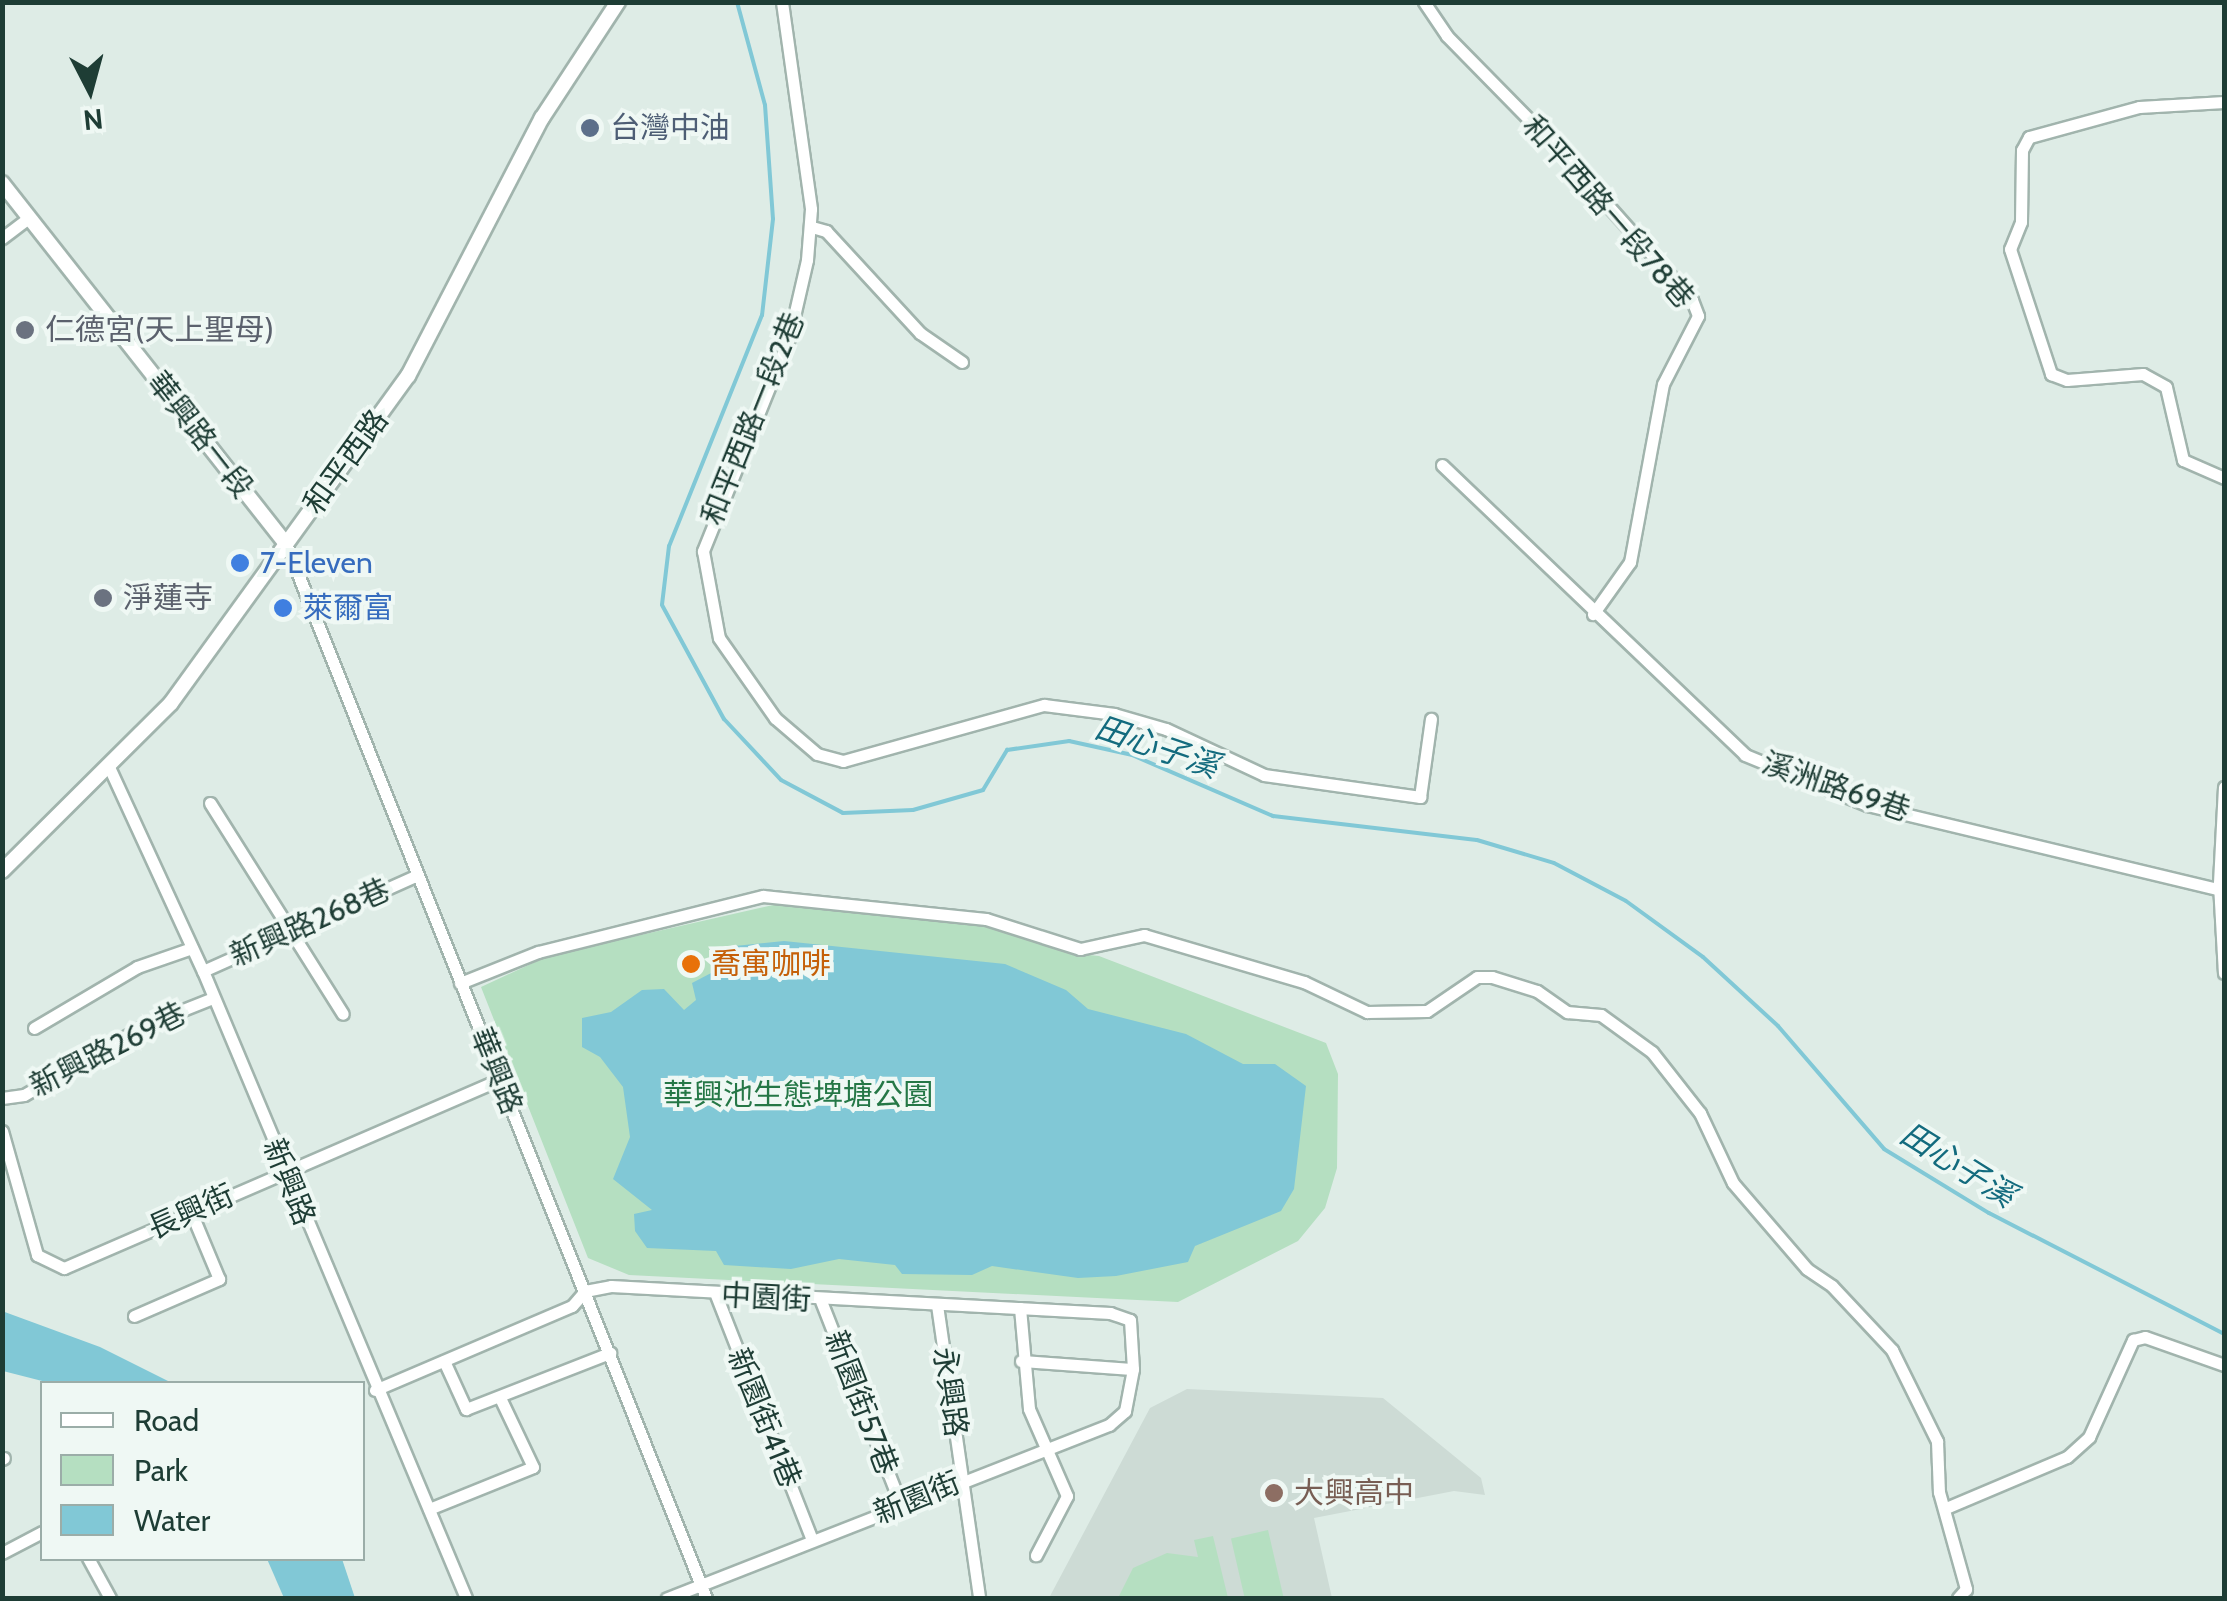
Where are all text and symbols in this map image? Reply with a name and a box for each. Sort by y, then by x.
north arrow [40,40,140,140]
text: N [82,102,105,138]
street label: 和平西路一段78巷 [1515,108,1701,316]
place label: 台灣中油 [610,110,730,146]
marker: 台灣中油 [579,117,601,139]
street label: 和平西路一段2巷 [694,308,812,530]
place label: 仁德宮(天上聖母) [45,312,274,348]
marker: 仁德宮(天上聖母) [14,319,36,341]
street label: 華興路一段 [140,365,260,505]
street label: 和平西路 [296,403,396,521]
place label: 7-Eleven [260,545,373,581]
marker: 7-Eleven [229,552,251,574]
place label: 淨蓮寺 [123,580,213,616]
marker: 淨蓮寺 [92,587,114,609]
place label: 萊爾富 [303,590,393,626]
marker: 萊爾富 [272,597,294,619]
water label: 田心子溪 [1090,708,1224,786]
street label: 溪洲路69巷 [1757,745,1915,829]
street label: 新興路268巷 [225,872,395,974]
place label: 喬寓咖啡 [711,946,831,982]
marker: 喬寓咖啡 [680,953,702,975]
street label: 新興路269巷 [24,995,192,1105]
street label: 華興路 [462,1023,530,1119]
park label: 華興池生態埤塘公園 [663,1077,933,1113]
water label: 田心子溪 [1894,1115,2022,1215]
street label: 新興路 [255,1134,323,1230]
street label: 長興街 [143,1177,239,1247]
street label: 中園街 [720,1278,812,1318]
street label: 新園街57巷 [817,1326,905,1480]
street label: 新園街41巷 [720,1343,808,1493]
street label: 永興路 [926,1345,974,1439]
legend [40,1381,365,1561]
text: Road [134,1402,199,1439]
text: Park [134,1452,188,1489]
street label: 新園街 [869,1464,965,1532]
place label: 大興高中 [1294,1475,1414,1511]
marker: 大興高中 [1263,1482,1285,1504]
text: Water [134,1502,210,1539]

